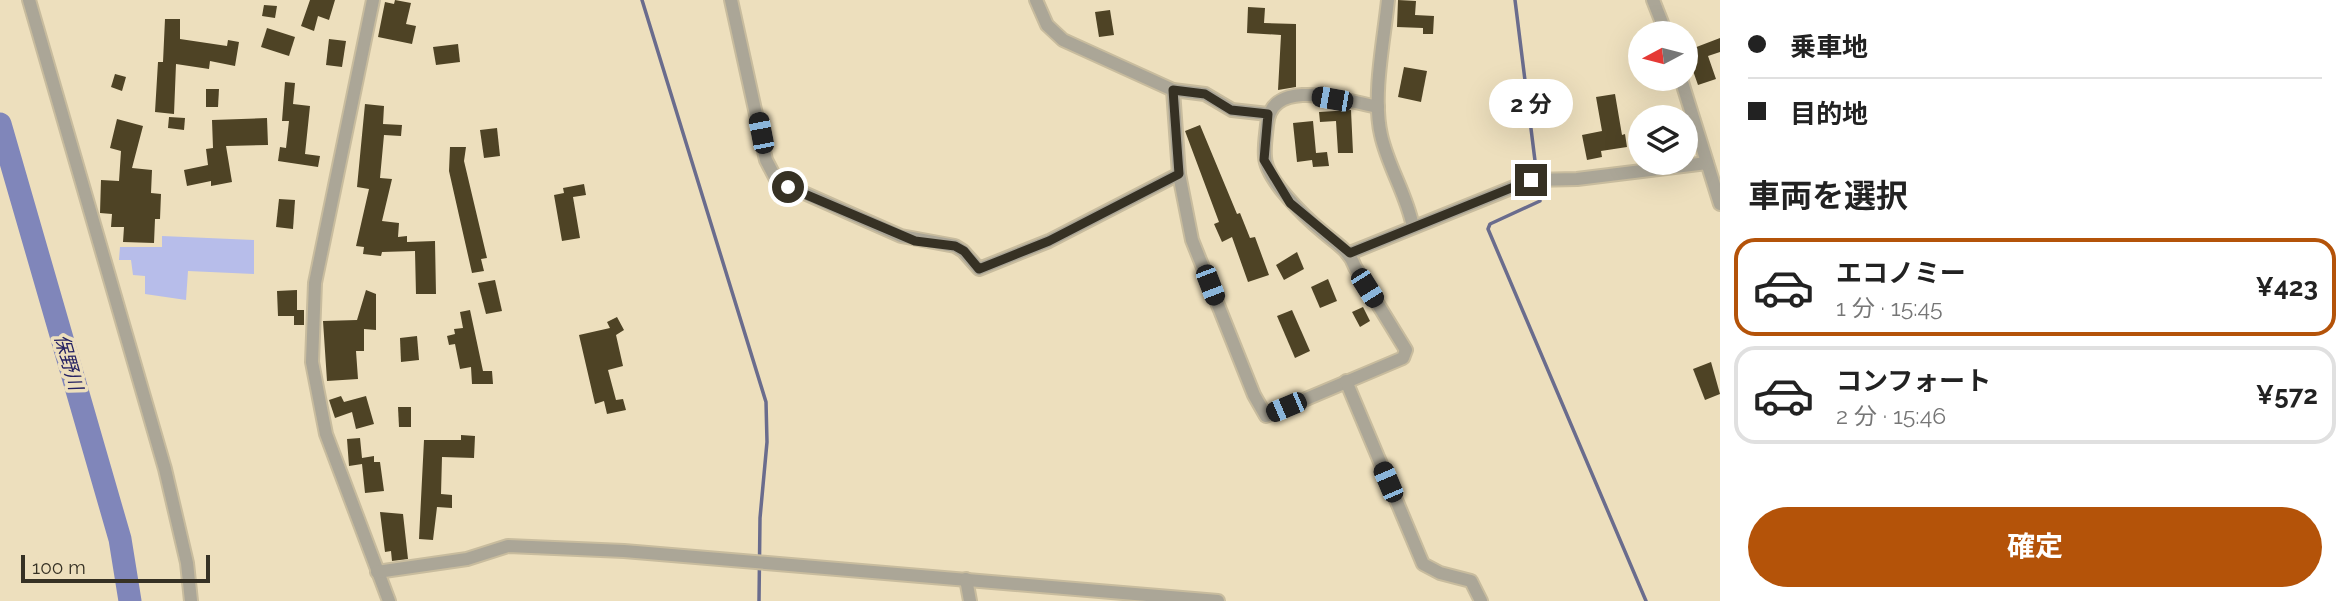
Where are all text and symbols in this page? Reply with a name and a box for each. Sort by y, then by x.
north arrow [1628,21,1698,91]
map controls [1628,21,1698,175]
text: 乗車地 [1790,32,1868,62]
callout: 2 分 [1489,78,1573,128]
car [1310,85,1355,113]
text: 2 分 [1510,90,1552,117]
text: 目的地 [1790,99,1868,129]
button: layers [1628,105,1698,175]
car [747,110,776,156]
route end [1515,164,1547,196]
route start [772,171,804,203]
text: 車両を選択 [1748,177,1908,214]
icon: car [1752,256,1815,319]
text: エコノミー [1836,258,1966,288]
car [1193,262,1228,308]
car [1347,265,1388,311]
text: ¥423 [2255,272,2318,302]
text: 1 分 · 15:45 [1836,294,1943,321]
water label: 保野川 [51,332,88,394]
icon: car [1752,364,1815,427]
text: コンフォート [1836,366,1991,396]
text: ¥572 [2256,380,2318,410]
car [1263,389,1310,425]
text: 2 分 · 15:46 [1836,402,1946,429]
car [1371,459,1406,505]
button: 確定 [1748,507,2322,587]
scale bar [21,552,210,584]
text: 100 m [32,556,86,578]

